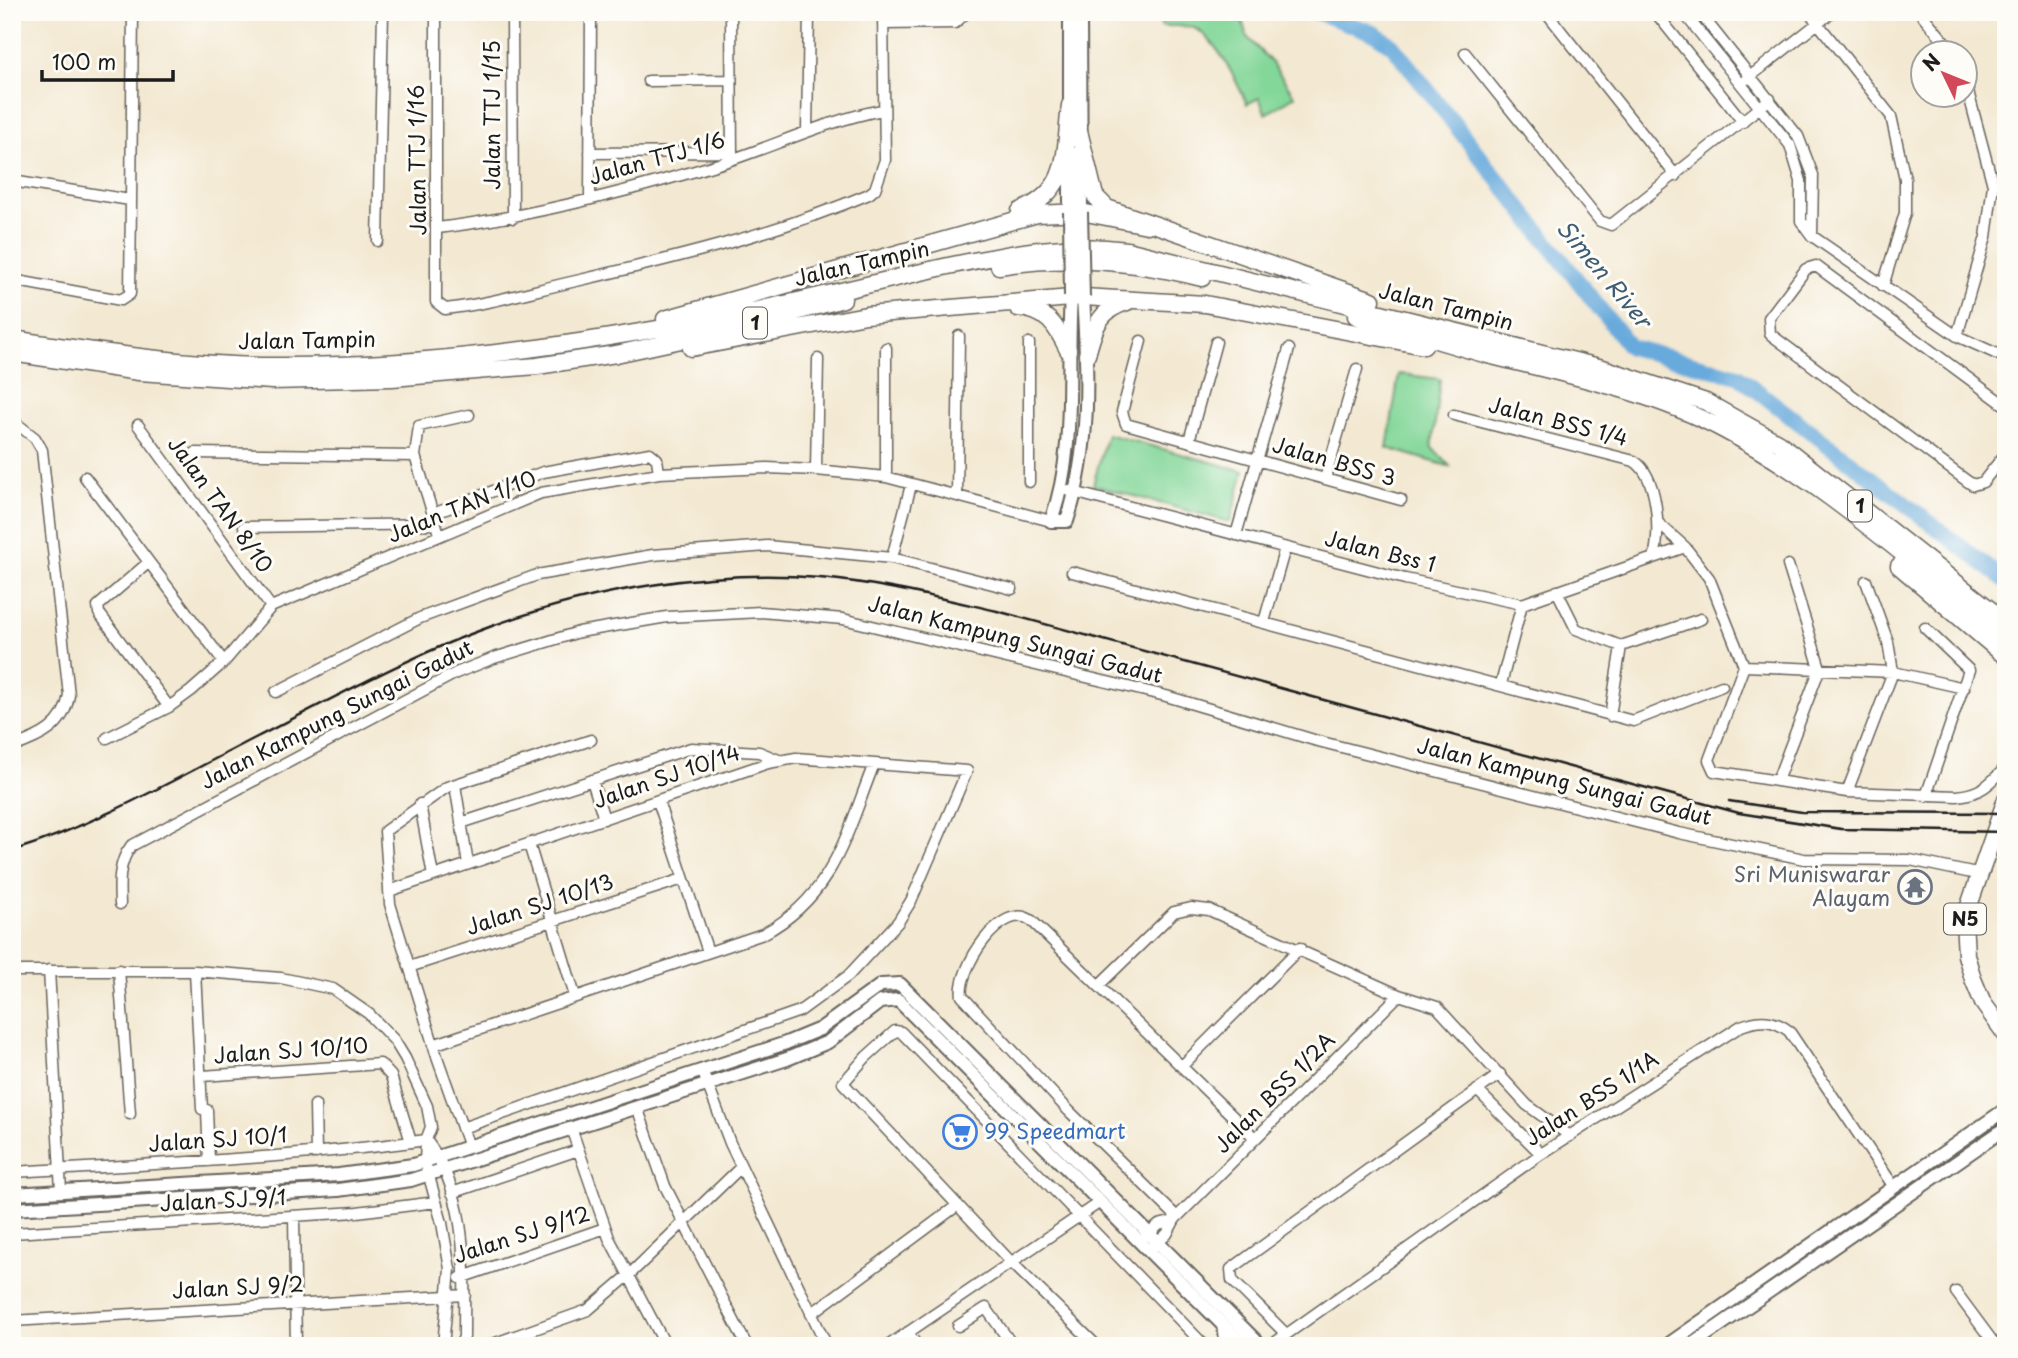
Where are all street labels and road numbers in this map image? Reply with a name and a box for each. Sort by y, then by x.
street label: Jalan TTJ 1/15 [475,40,507,190]
street label: Jalan TTJ 1/16 [399,84,433,236]
street label: Jalan TTJ 1/6 [585,122,728,192]
street label: Jalan Tampin [791,231,932,293]
street label: Jalan Tampin [1376,273,1517,337]
road number: 1 [743,308,767,338]
street label: Jalan Tampin [238,322,376,356]
street label: Jalan BSS 1/4 [1486,387,1631,453]
street label: Jalan BSS 3 [1269,427,1400,493]
street label: Jalan TAN 8/10 [161,429,282,579]
street label: Jalan TAN 1/10 [382,461,540,550]
road number: 1 [1848,491,1872,522]
street label: Jalan Bss 1 [1322,521,1439,579]
street label: Jalan Kampung Sungai Gadut [865,586,1166,690]
street label: Jalan Kampung Sungai Gadut [194,630,478,796]
street label: Jalan Kampung Sungai Gadut [1414,728,1715,832]
street label: Jalan SJ 10/14 [589,735,744,815]
street label: Jalan SJ 10/13 [462,864,617,942]
road number: N5 [1944,903,1986,934]
street label: Jalan BSS 1/2A [1206,1024,1341,1159]
street label: Jalan SJ 10/10 [213,1028,369,1070]
street label: Jalan BSS 1/1A [1518,1042,1664,1153]
street label: Jalan SJ 10/1 [147,1117,288,1159]
street label: Jalan SJ 9/1 [159,1180,287,1218]
street label: Jalan SJ 9/12 [449,1196,594,1270]
street label: Jalan SJ 9/2 [171,1267,305,1305]

